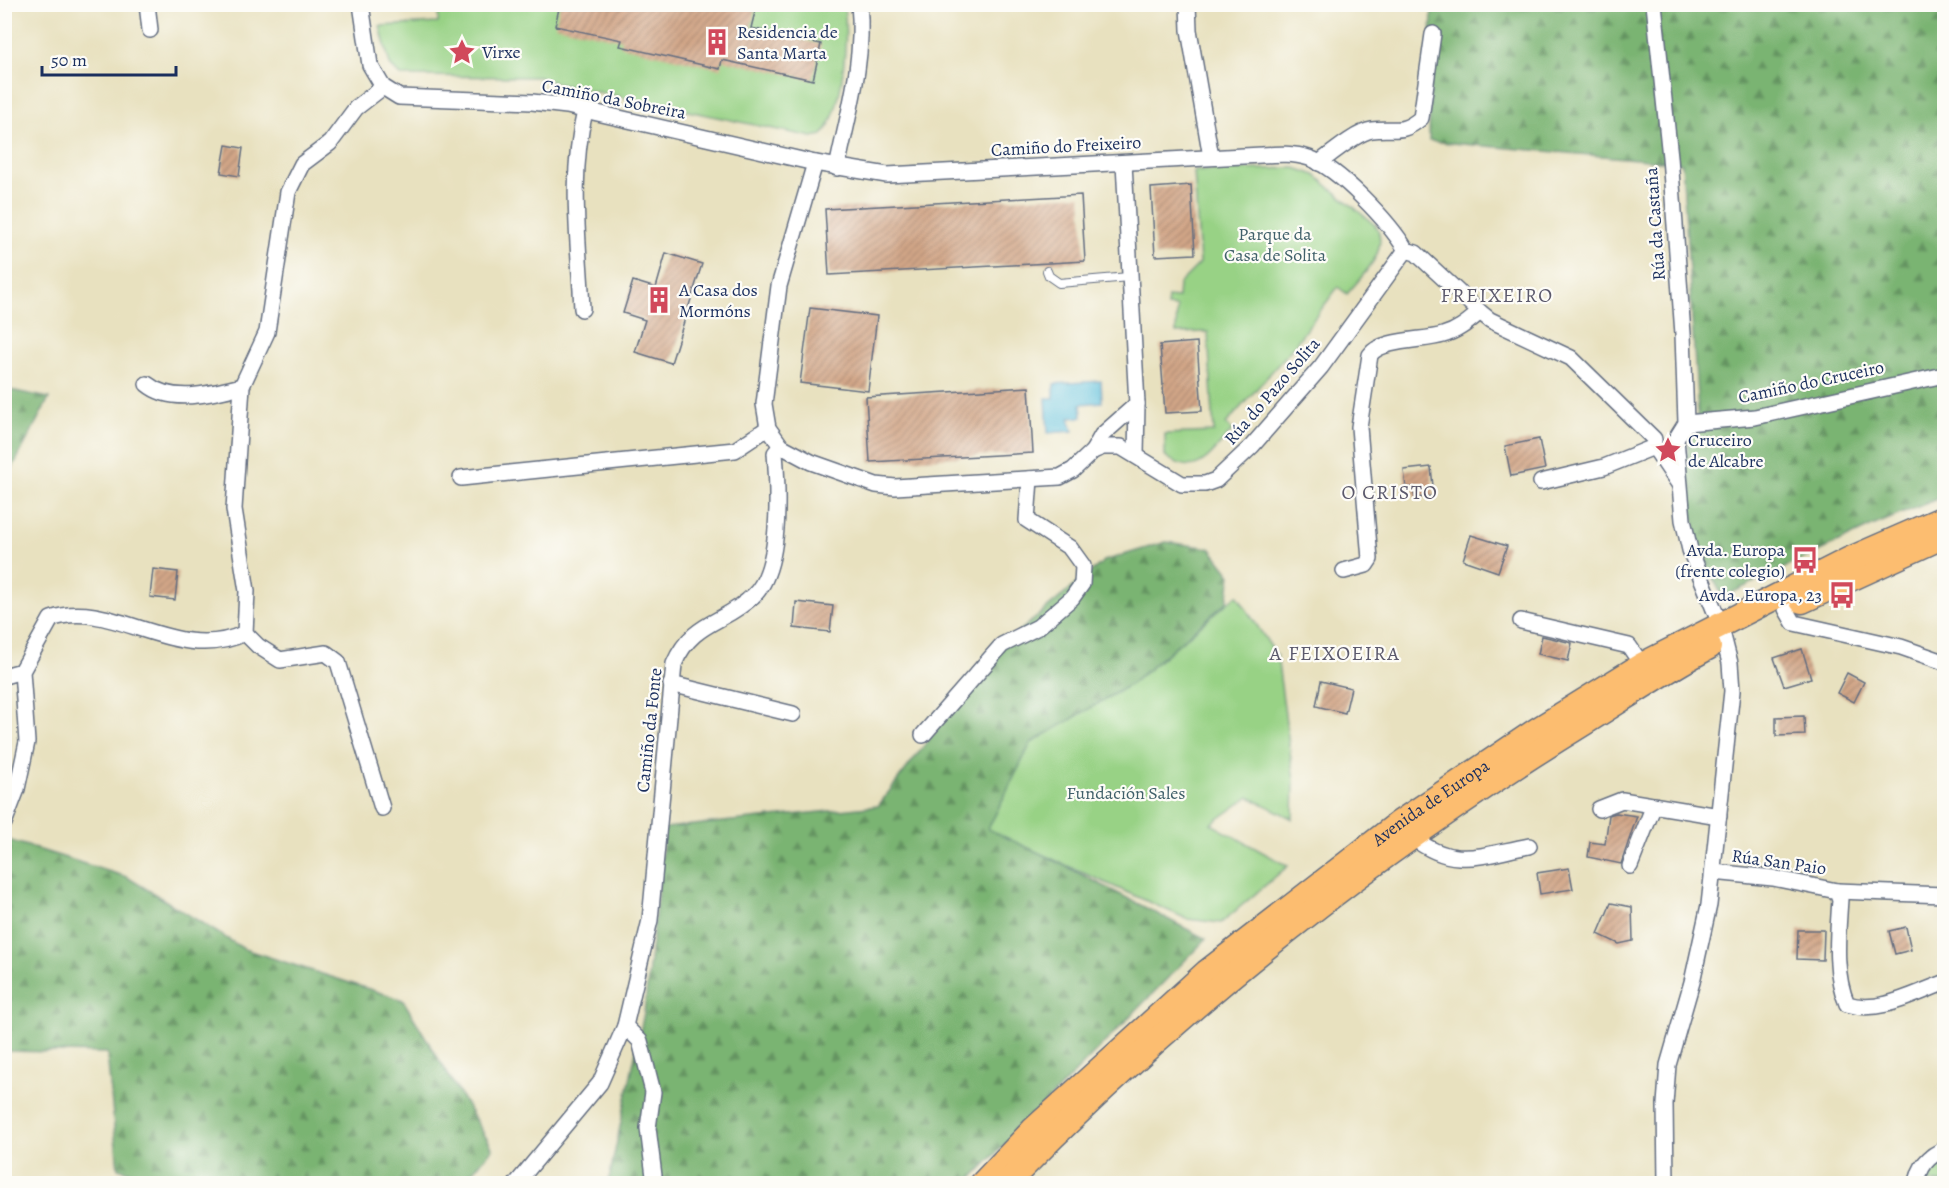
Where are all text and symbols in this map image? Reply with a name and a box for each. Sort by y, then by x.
place label: Residencia de Santa Marta [737,20,838,65]
building icon: Residencia de Santa Marta [702,27,732,57]
place icon: Virxe [447,37,477,67]
scale bar [42,39,176,77]
place label: Virxe [481,40,520,64]
text: 50 m [51,48,87,72]
street label: Camiño da Sobreira [540,73,689,125]
street label: Camiño do Freixeiro [990,130,1142,162]
street label: Rúa da Castaña [1639,166,1671,281]
park label: Parque da Casa de Solita [1224,222,1327,267]
place label: A Casa dos Mormóns [678,278,758,323]
district label: FREIXEIRO [1440,282,1554,309]
building icon: A Casa dos Mormóns [644,285,674,315]
street label: Rúa do Pazo Solita [1219,332,1326,450]
street label: Camiño do Cruceiro [1736,355,1886,409]
place label: Cruceiro de Alcabre [1688,428,1764,473]
place icon: Cruceiro de Alcabre [1653,435,1683,465]
district label: O CRISTO [1342,479,1438,506]
place label: Avda. Europa (frente colegio) [1675,538,1786,583]
bus stop icon: Avda. Europa (frente colegio) [1790,545,1820,575]
bus stop icon: Avda. Europa, 23 [1827,580,1857,610]
place label: Avda. Europa, 23 [1698,583,1822,607]
district label: A FEIXOEIRA [1269,640,1400,667]
street label: Camiño da Fonte [631,666,667,794]
street label: Avenida de Europa [1366,753,1494,852]
park label: Fundación Sales [1066,781,1186,805]
street label: Rúa San Paio [1730,843,1828,881]

